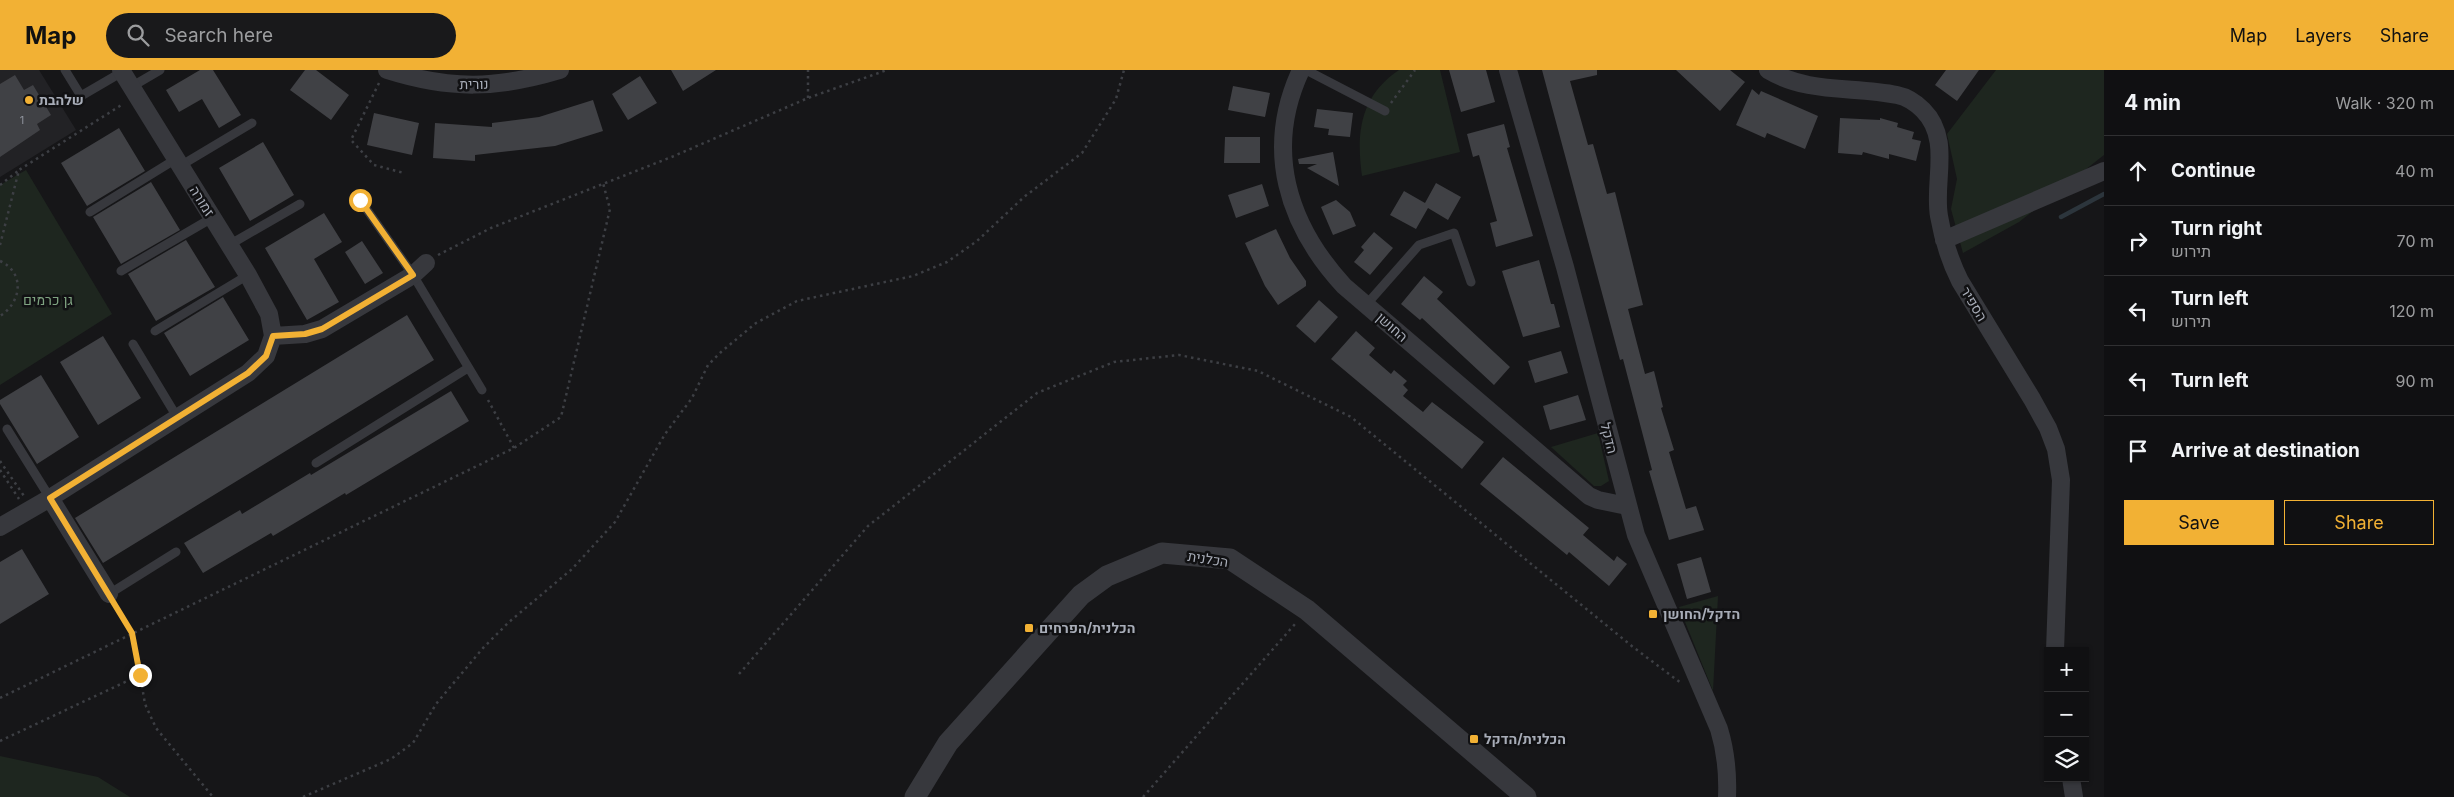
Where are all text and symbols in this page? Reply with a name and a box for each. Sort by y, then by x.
search box [106,13,456,58]
text: Map [25,21,76,50]
icon: search [124,21,152,49]
text: Search here [164,24,273,47]
text: Map [2230,25,2267,46]
text: Layers [2295,25,2352,46]
text: Share [2380,25,2429,46]
street label: נורית [459,75,489,92]
text: 4 min [2124,90,2181,115]
place label: שלהבת [39,91,84,108]
text: Walk · 320 m [2336,93,2434,113]
marker: שלהבת [23,94,35,106]
house number: 1 [20,113,24,127]
icon: ahead [2124,157,2152,185]
text: Continue [2171,159,2256,182]
text: 40 m [2395,161,2434,181]
street label: זמורה [186,182,218,219]
route start [349,189,372,212]
text: Turn right [2171,217,2262,240]
icon: right [2124,227,2152,255]
text: 70 m [2397,231,2434,251]
text: תירוש [2171,241,2211,261]
street label: הספיר [1958,283,1991,324]
text: Turn left [2171,287,2249,310]
park label: גן כרמים [23,291,73,308]
icon: left [2124,297,2152,325]
text: 120 m [2389,301,2434,321]
street label: החושן [1373,308,1411,345]
text: תירוש [2171,311,2211,331]
icon: left [2124,367,2152,395]
text: Turn left [2171,369,2249,392]
text: 90 m [2395,371,2434,391]
street label: הדקל [1597,421,1622,455]
icon: arrive [2124,437,2152,465]
text: Arrive at destination [2171,439,2360,462]
button: Save [2124,500,2274,545]
button: Share [2284,500,2434,545]
street label: הכלנית [1187,547,1230,570]
place label: הדקל/החושן [1663,605,1740,622]
marker: הדקל/החושן [1647,608,1659,620]
place label: הכלנית/הפרחים [1039,619,1135,636]
marker: הכלנית/הפרחים [1023,622,1035,634]
map controls [2044,647,2089,782]
button: + [2044,647,2089,692]
route end [129,664,152,687]
button: − [2044,692,2089,737]
place label: הכלנית/הדקל [1484,730,1566,747]
marker: הכלנית/הדקל [1468,733,1480,745]
button: layers [2044,737,2089,782]

